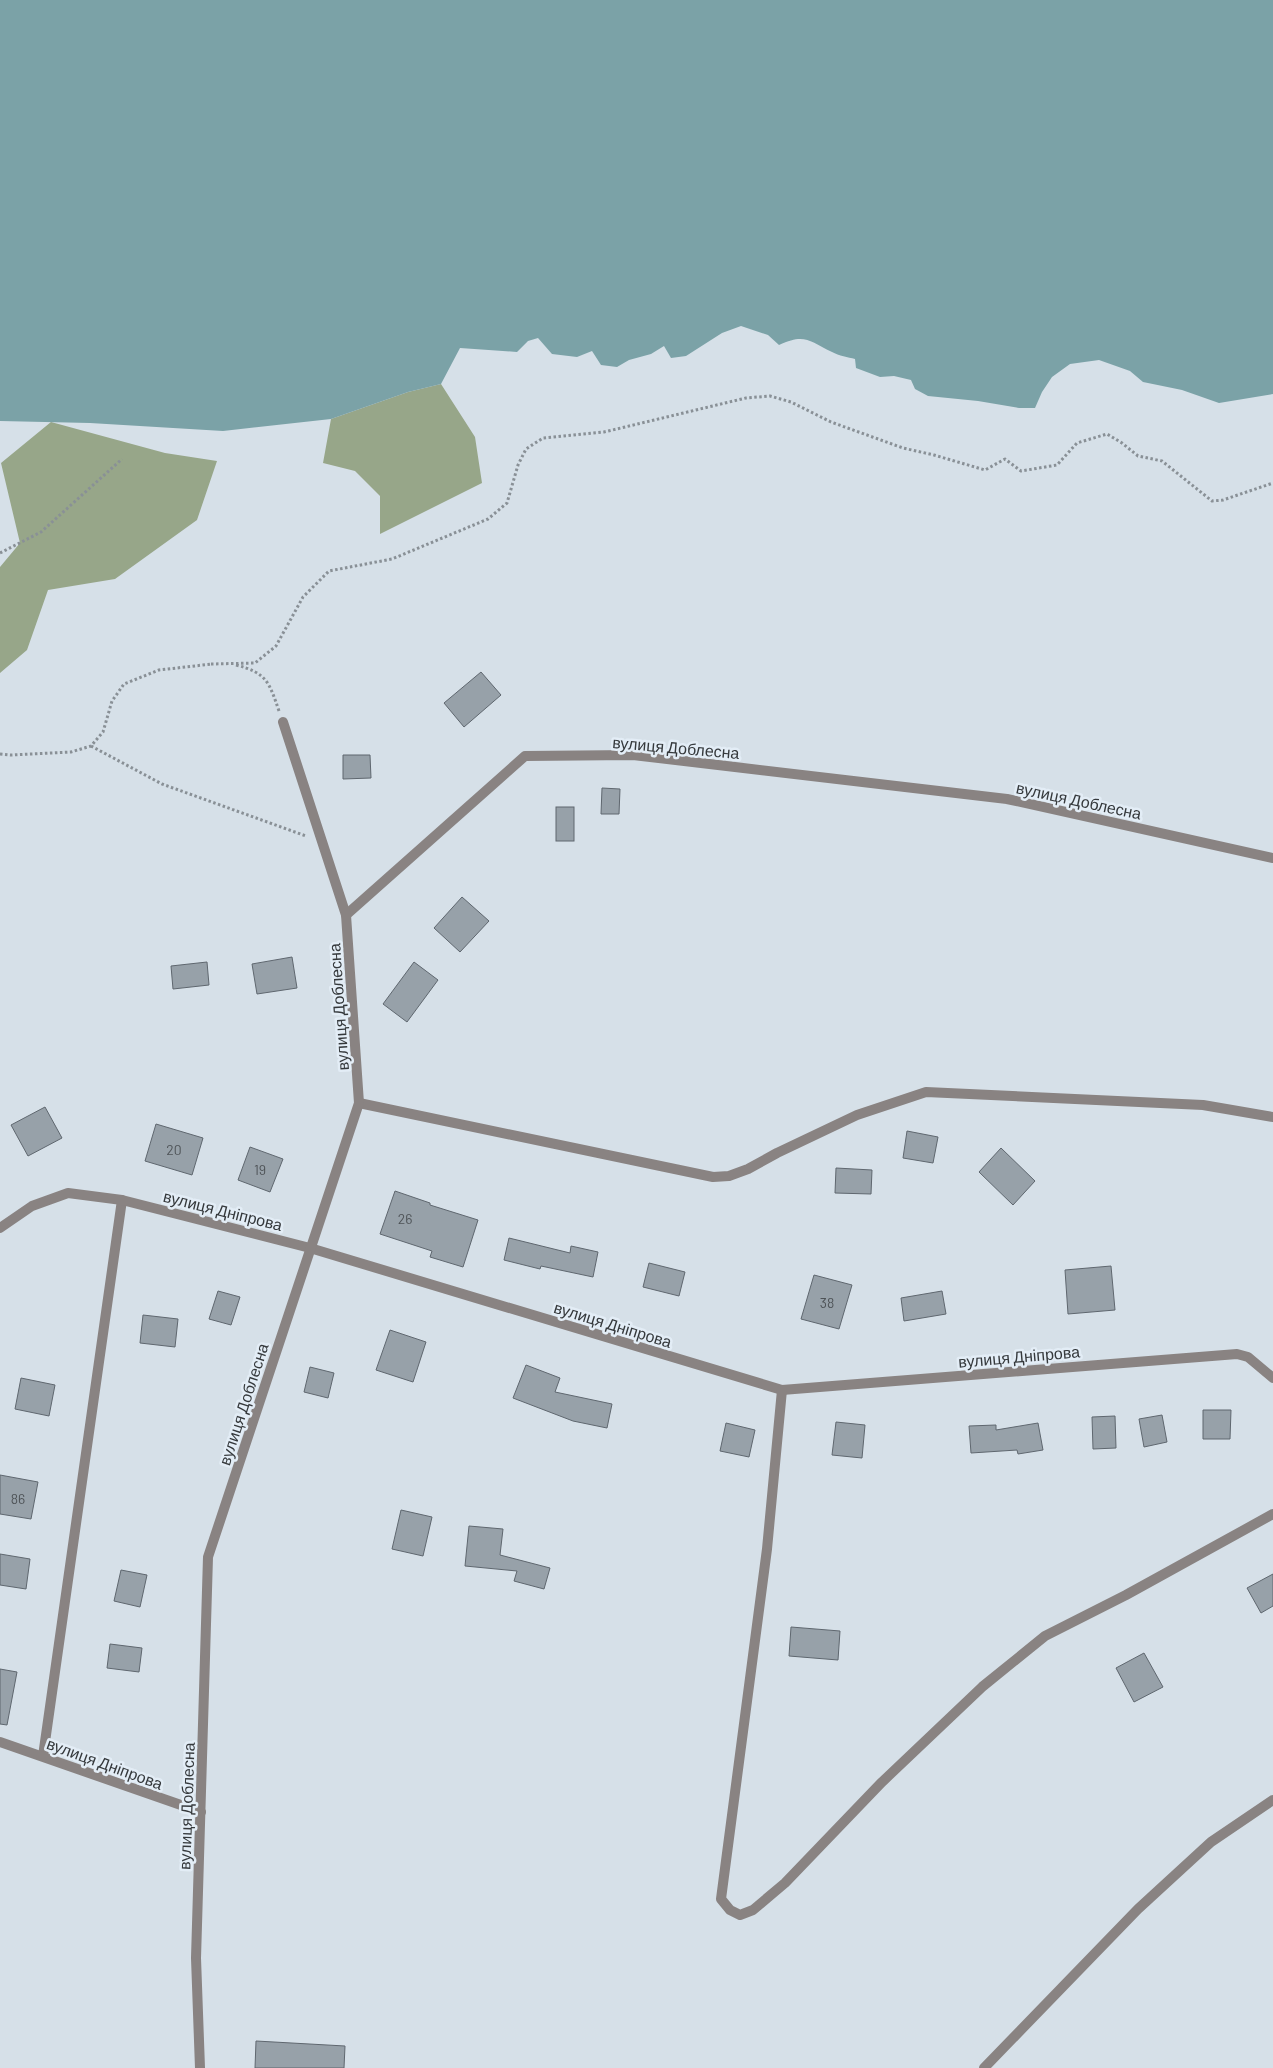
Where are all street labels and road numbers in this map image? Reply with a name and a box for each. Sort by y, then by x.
street label: вулиця Доблесна [612,732,740,762]
street label: вулиця Доблесна [1015,777,1143,823]
street label: вулиця Доблесна [324,943,352,1071]
street label: вулиця Дніпрова [162,1186,285,1234]
street label: вулиця Дніпрова [552,1297,674,1351]
street label: вулиця Доблесна [214,1340,272,1468]
street label: вулиця Дніпрова [957,1341,1081,1371]
street label: вулиця Дніпрова [44,1733,166,1793]
street label: вулиця Доблесна [174,1742,198,1870]

